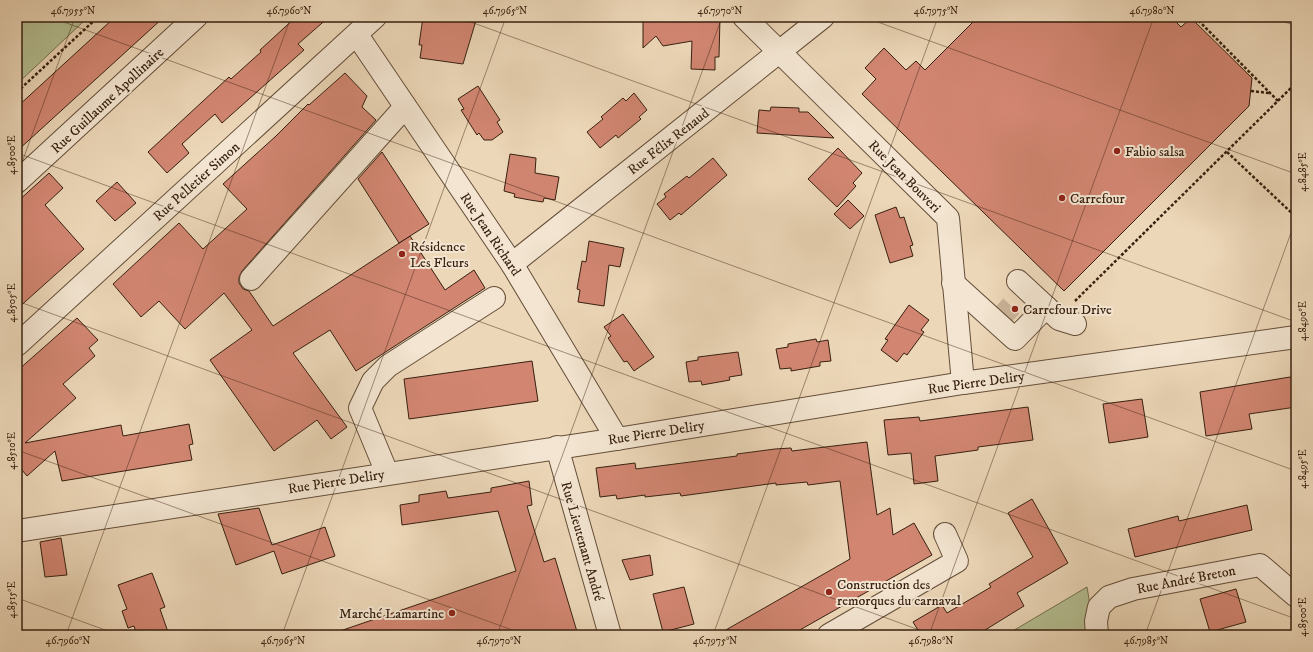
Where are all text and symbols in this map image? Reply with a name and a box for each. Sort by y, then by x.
text: 46.7955°N [51,5,95,17]
text: 46.7960°N [267,5,312,17]
text: 46.7965°N [483,5,527,17]
text: 46.7970°N [697,5,743,17]
text: 46.7975°N [914,5,958,17]
text: 46.7980°N [1130,5,1174,17]
street label: Rue Guillaume Apollinaire [47,44,168,158]
street label: Rue Félix Renaud [624,104,713,179]
text: 4.8500°E [6,135,18,175]
street label: Rue Jean Bouveri [864,137,945,217]
street label: Rue Pelletier Simon [150,138,244,225]
place label: Fabio salsa [1125,143,1185,161]
marker: Fabio salsa [1112,146,1122,156]
text: 4.8485°E [1297,152,1309,192]
street label: Rue Jean Richard [456,189,525,280]
place label: Carrefour [1070,190,1125,208]
marker: Carrefour [1057,193,1067,203]
place label: Résidence Les Fleurs [410,238,469,272]
marker: Résidence Les Fleurs [397,249,407,259]
text: 4.8505°E [6,284,18,322]
place label: Carrefour Drive [1023,301,1112,319]
text: 4.8490°E [1297,301,1309,341]
marker: Carrefour Drive [1010,304,1020,314]
street label: Rue Pierre Deliry [927,367,1026,399]
street label: Rue Pierre Deliry [607,416,706,450]
text: 4.8510°E [6,432,18,470]
text: 4.8495°E [1297,449,1309,489]
street label: Rue Pierre Deliry [287,465,386,499]
street label: Rue Lieutenant André [556,479,608,603]
street label: Rue André Breton [1135,561,1238,598]
place label: Construction des remorques du carnaval [837,576,962,610]
text: 4.8515°E [6,581,18,619]
marker: Construction des remorques du carnaval [824,587,834,597]
text: 4.8500°E [1297,597,1309,637]
place label: Marché Lamartine [339,605,444,623]
marker: Marché Lamartine [447,608,457,618]
text: 46.7960°N [46,635,91,647]
text: 46.7965°N [261,635,305,647]
text: 46.7970°N [476,635,522,647]
text: 46.7975°N [693,635,737,647]
text: 46.7980°N [909,635,953,647]
text: 46.7985°N [1124,635,1168,647]

